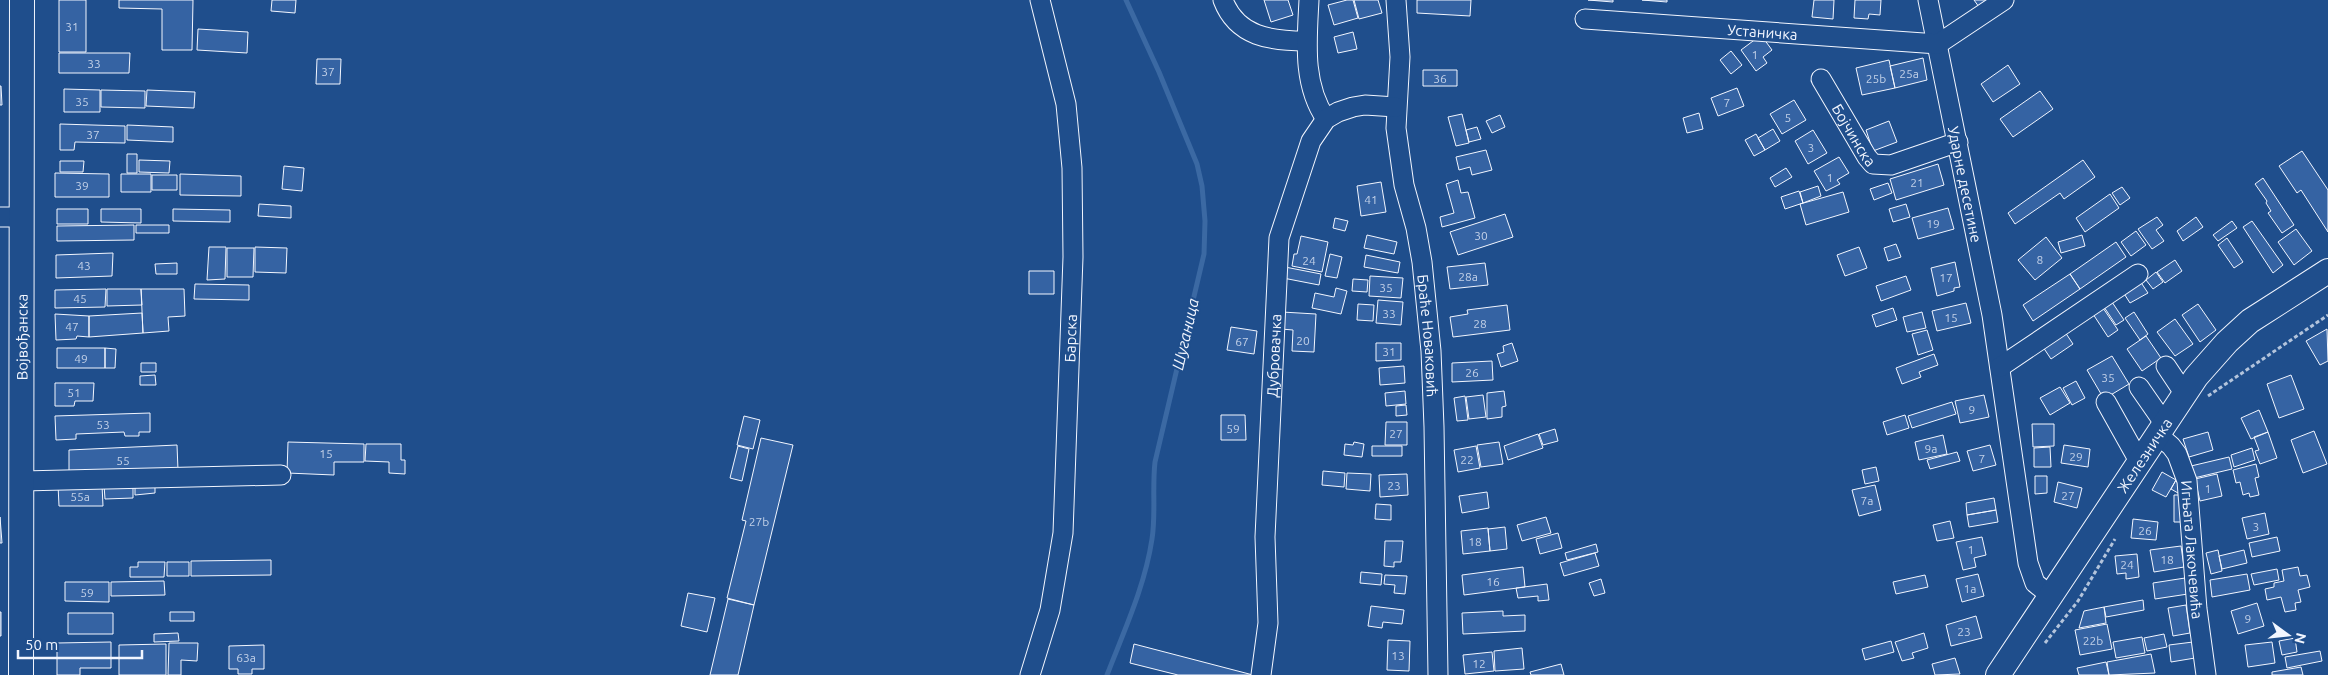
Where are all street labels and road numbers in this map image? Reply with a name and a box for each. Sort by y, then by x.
street label: Устаничка [1727,21,1798,43]
street label: Бојчинска [1829,101,1879,170]
street label: Ударне десетине [1945,125,1986,244]
street label: Браће Новаковић [1415,273,1441,398]
street label: Војвођанска [13,294,30,380]
street label: Дубровачка [1263,313,1284,398]
street label: Барска [1061,314,1079,363]
street label: Железничка [2113,414,2175,496]
street label: Игњата Лакочевића [2178,480,2207,620]

